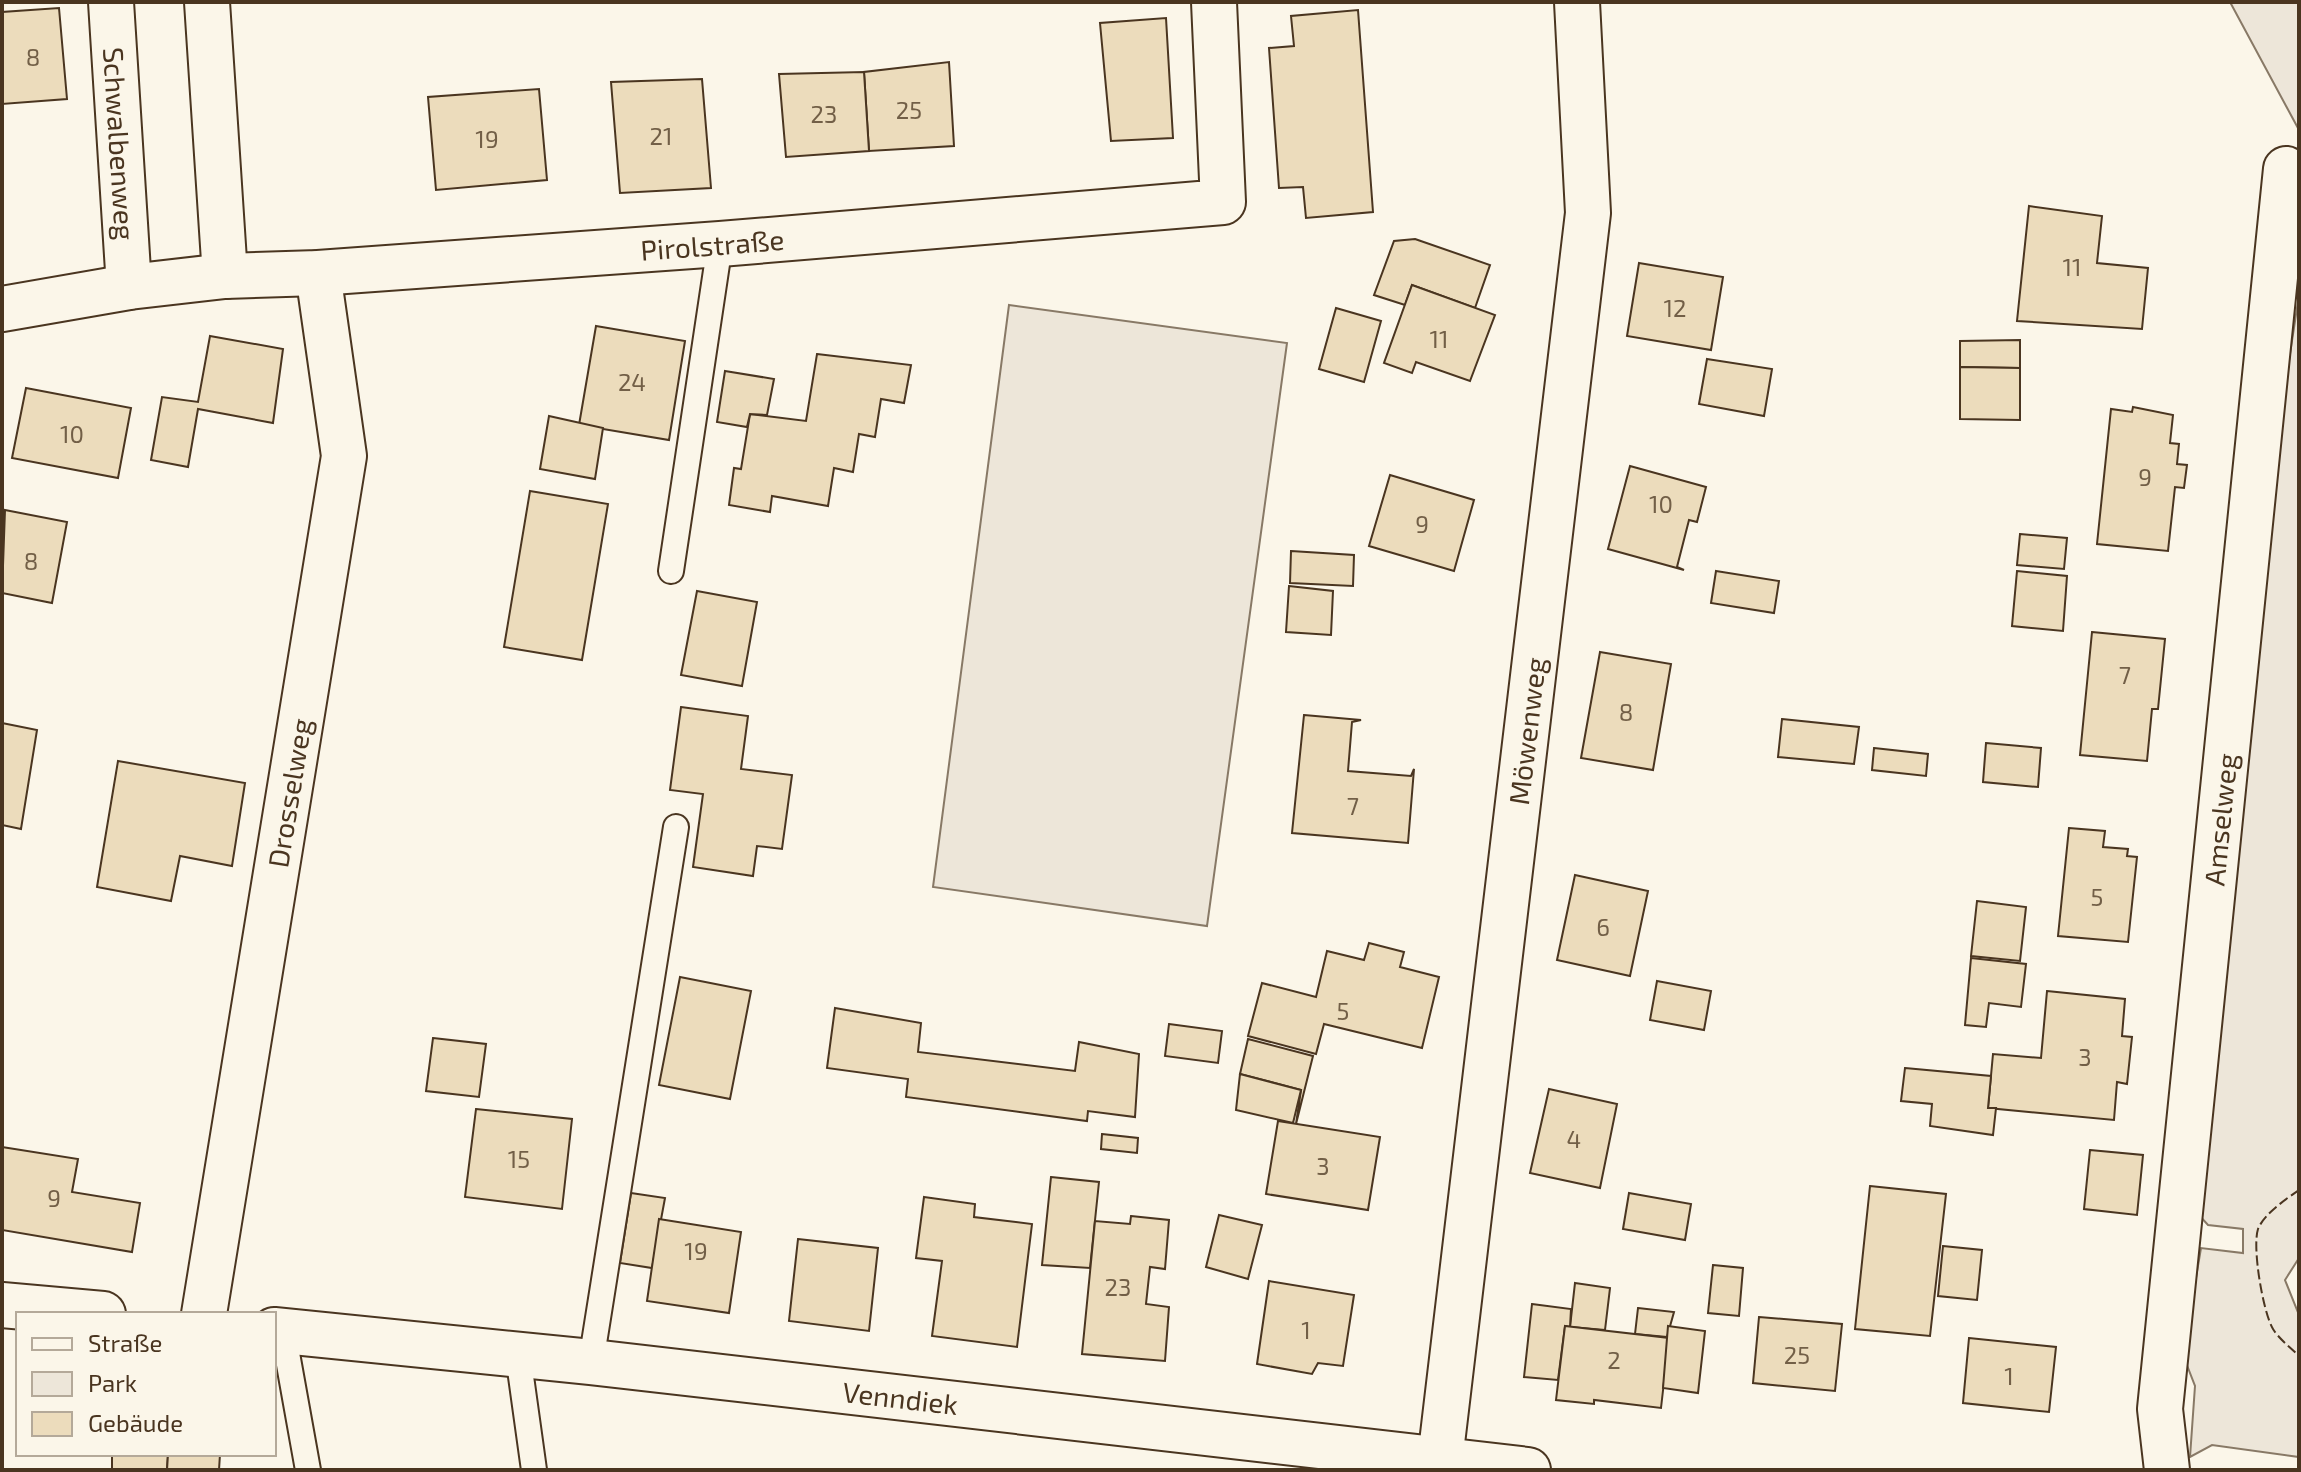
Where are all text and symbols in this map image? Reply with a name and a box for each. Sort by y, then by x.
house number: 8 [26,42,40,71]
street label: Schwalbenweg [97,46,143,242]
house number: 25 [896,95,922,124]
house number: 23 [811,99,837,128]
house number: 21 [649,121,673,150]
house number: 19 [475,124,499,153]
street label: Pirolstraße [639,222,786,267]
house number: 11 [2062,252,2082,281]
house number: 12 [1663,293,1687,322]
house number: 11 [1429,324,1449,353]
house number: 24 [618,367,646,396]
house number: 10 [60,419,84,448]
house number: 9 [2138,462,2152,491]
house number: 10 [1649,489,1673,518]
house number: 9 [1415,509,1429,538]
house number: 8 [24,546,38,575]
street label: Möwenweg [1501,655,1552,807]
house number: 7 [2119,660,2131,689]
house number: 8 [1619,697,1633,726]
street label: Drosselweg [260,716,318,870]
street label: Amselweg [2196,751,2244,887]
house number: 7 [1347,791,1359,820]
house number: 5 [2091,882,2103,911]
house number: 6 [1596,912,1610,941]
house number: 5 [1337,996,1349,1025]
house number: 3 [2078,1042,2092,1071]
house number: 4 [1567,1124,1581,1153]
house number: 15 [508,1144,530,1173]
house number: 3 [1316,1151,1330,1180]
house number: 9 [47,1183,61,1212]
house number: 19 [684,1236,708,1265]
house number: 23 [1105,1272,1131,1301]
legend [16,1312,276,1456]
house number: 1 [1301,1315,1311,1344]
text: Straße [88,1328,162,1357]
house number: 25 [1784,1340,1810,1369]
house number: 2 [1607,1345,1621,1374]
house number: 1 [2004,1361,2014,1390]
text: Park [88,1368,137,1397]
street label: Venndiek [841,1374,960,1421]
text: Gebäude [88,1408,183,1437]

